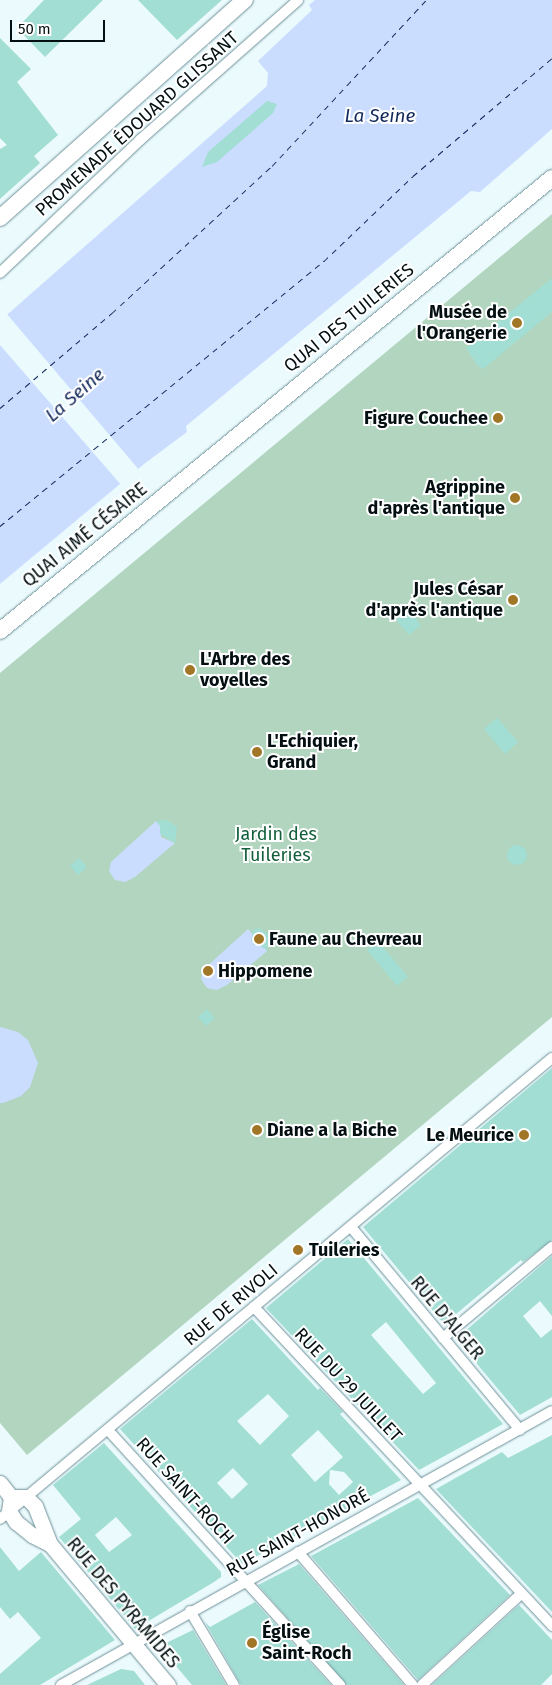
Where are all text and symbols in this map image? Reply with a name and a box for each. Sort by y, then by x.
scale bar [12,10,108,42]
text: 50 m [18,20,51,38]
street label: PROMENADE ÉDOUARD GLISSANT [31,27,243,221]
water label: La Seine [345,105,415,127]
street label: QUAI DES TUILERIES [280,259,418,377]
place label: Musée de l'Orangerie [417,302,507,344]
marker: Musée de l'Orangerie [511,317,523,329]
water label: La Seine [41,363,109,427]
place label: Figure Couchee [364,407,488,429]
marker: Figure Couchee [492,412,504,424]
place label: Agrippine d'après l'antique [368,477,505,520]
street label: QUAI AIMÉ CÉSAIRE [18,478,152,592]
marker: Agrippine d'après l'antique [509,492,521,504]
place label: Jules César d'après l'antique [366,579,503,622]
marker: Jules César d'après l'antique [507,594,519,606]
place label: L'Arbre des voyelles [200,649,290,692]
marker: L'Arbre des voyelles [184,664,196,676]
place label: L'Echiquier, Grand [267,731,358,774]
marker: L'Echiquier, Grand [251,746,263,758]
park label: Jardin des Tuileries [235,824,317,866]
place label: Faune au Chevreau [269,928,422,950]
marker: Faune au Chevreau [253,933,265,945]
place label: Hippomene [218,960,313,982]
marker: Hippomene [202,965,214,977]
place label: Diane a la Biche [267,1119,397,1141]
marker: Diane a la Biche [251,1124,263,1136]
place label: Le Meurice [426,1124,514,1146]
marker: Le Meurice [518,1129,530,1141]
place label: Tuileries [309,1239,379,1261]
marker: Tuileries [291,1243,305,1257]
street label: RUE DE RIVOLI [180,1259,282,1351]
street label: RUE D'ALGER [406,1272,488,1364]
street label: RUE DU 29 JUILLET [290,1324,406,1446]
street label: RUE SAINT-ROCH [132,1433,238,1549]
street label: RUE SAINT-HONORÉ [223,1485,373,1581]
street label: RUE DES PYRAMIDES [62,1533,184,1673]
place label: Église Saint-Roch [262,1622,352,1665]
marker: Église Saint-Roch [246,1637,258,1649]

